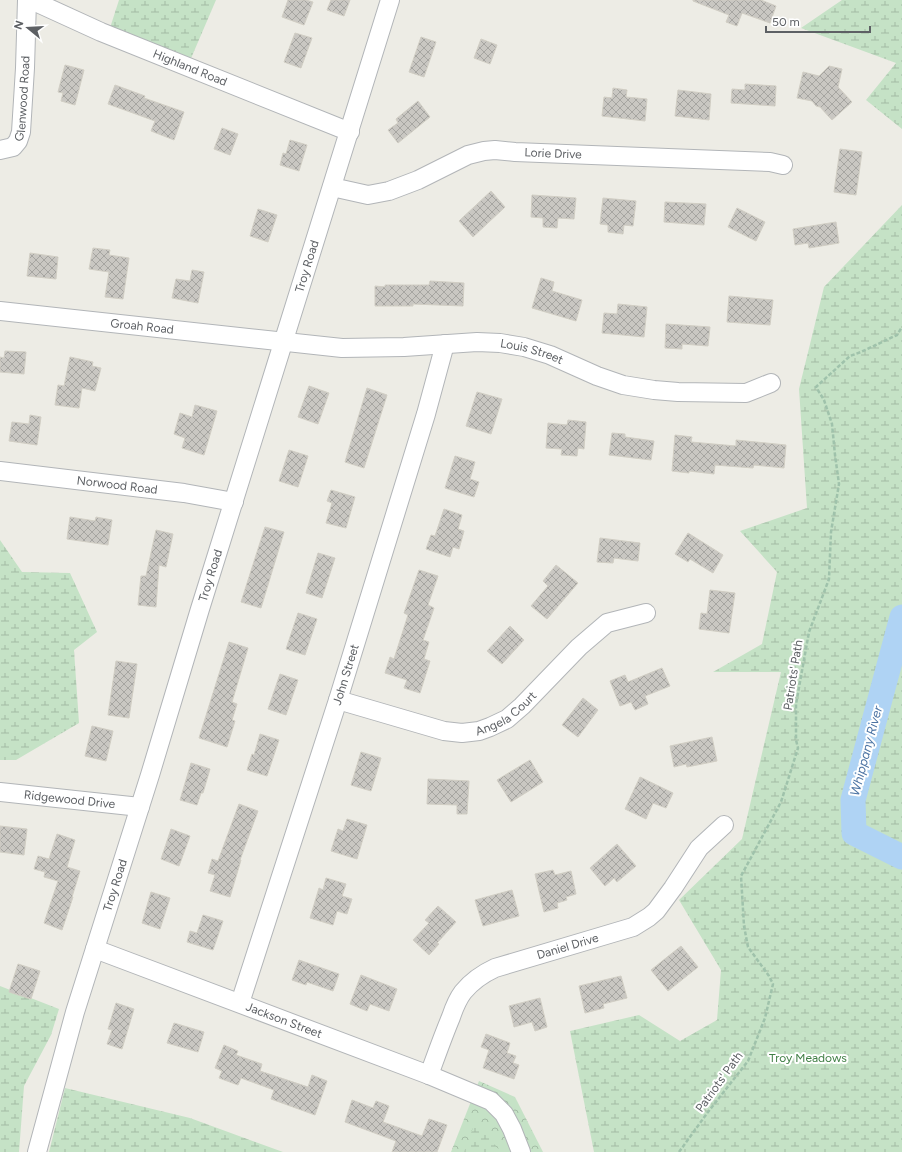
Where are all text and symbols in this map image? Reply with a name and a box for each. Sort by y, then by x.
north arrow [8,8,48,48]
scale bar [766,8,870,34]
text: 50 m [772,15,800,29]
text: N [11,19,26,31]
street label: Highland Road [151,47,229,89]
street label: Glenwood Road [11,56,32,143]
street label: Lorie Drive [524,145,583,162]
street label: Troy Road [292,238,322,294]
street label: Groah Road [110,316,175,337]
street label: Louis Street [499,336,566,367]
street label: Norwood Road [76,473,158,497]
street label: Troy Road [196,548,225,603]
street label: Patriots' Path [781,639,806,711]
street label: John Street [330,642,362,707]
street label: Angela Court [474,688,540,739]
water label: Whippany River [847,704,885,798]
street label: Ridgewood Drive [23,788,116,811]
street label: Troy Road [100,857,130,913]
street label: Daniel Drive [535,930,601,962]
street label: Jackson Street [244,1000,325,1041]
street label: Patriots' Path [692,1049,746,1115]
park label: Troy Meadows [769,1051,847,1065]

